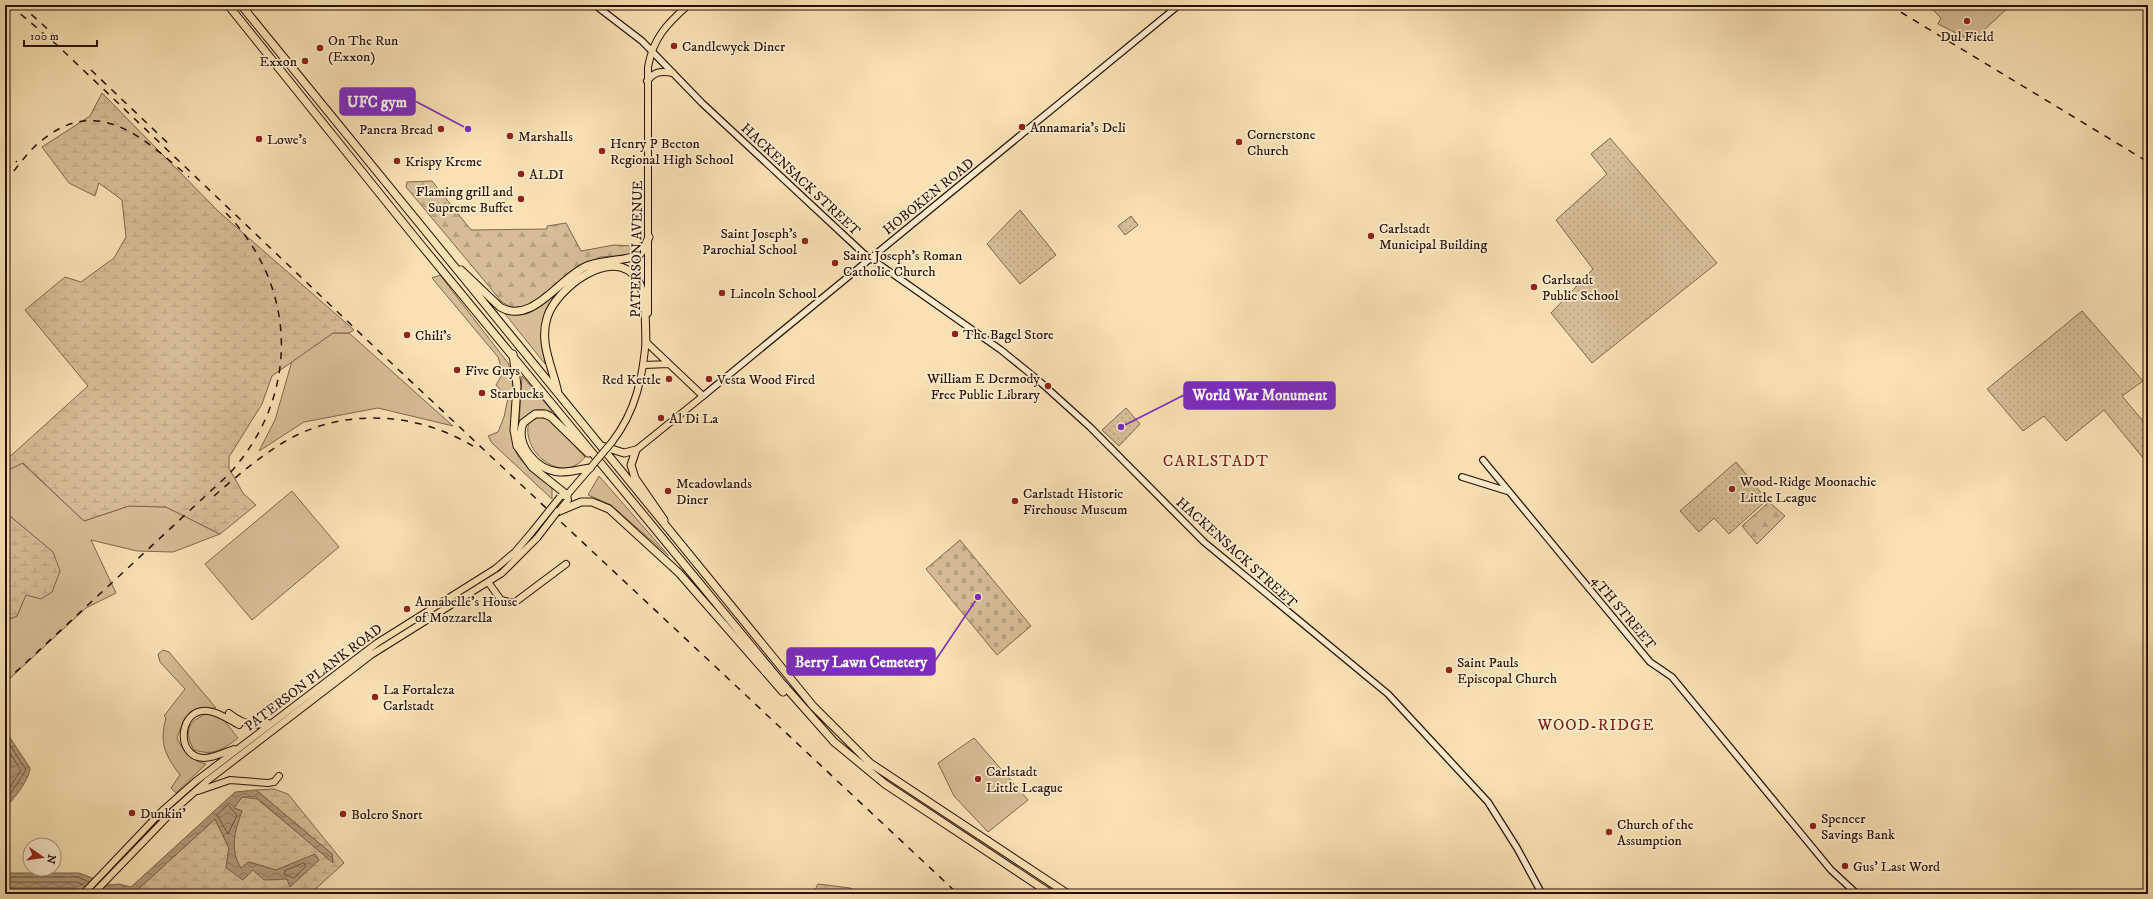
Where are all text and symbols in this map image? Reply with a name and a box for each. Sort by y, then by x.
marker: Dul Field [1962,16,1972,26]
scale bar [24,22,97,48]
place label: Dul Field [1940,28,1994,46]
text: 100 m [30,29,59,44]
place label: On The Run (Exxon) [328,32,399,66]
place label: Candlewyck Diner [682,38,786,56]
marker: Candlewyck Diner [669,41,679,51]
marker: On The Run (Exxon) [315,43,325,53]
place label: Exxon [259,53,298,71]
marker: Exxon [300,56,310,66]
callout: UFC gym [340,88,415,115]
text: UFC gym [347,93,408,112]
place label: Annamaria's Deli [1030,119,1126,137]
street label: HACKENSACK STREET [737,120,864,240]
place label: Panera Bread [359,121,433,139]
marker: Annamaria's Deli [1017,122,1027,132]
marker: Panera Bread [436,124,446,134]
place label: Cornerstone Church [1247,126,1316,160]
place label: Marshalls [518,128,573,146]
place label: Lowe's [267,131,307,149]
marker: Marshalls [505,131,515,141]
marker: Lowe's [254,134,264,144]
place label: Henry P Becton Regional High School [610,135,734,169]
marker: Cornerstone Church [1234,137,1244,147]
marker: Henry P Becton Regional High School [597,146,607,156]
place label: Krispy Kreme [405,153,482,171]
street label: HOBOKEN ROAD [879,154,978,239]
marker: Krispy Kreme [392,156,402,166]
place label: ALDI [529,166,564,184]
marker: ALDI [516,169,526,179]
street label: PATERSON AVENUE [627,180,647,318]
place label: Flaming grill and Supreme Buffet [416,183,514,217]
marker: Flaming grill and Supreme Buffet [516,194,526,204]
place label: Carlstadt Municipal Building [1379,220,1487,254]
place label: Saint Joseph's Parochial School [702,225,798,259]
marker: Carlstadt Municipal Building [1366,231,1376,241]
marker: Saint Joseph's Parochial School [800,236,810,246]
place label: Saint Joseph's Roman Catholic Church [843,247,963,281]
marker: Saint Joseph's Roman Catholic Church [830,258,840,268]
place label: Carlstadt Public School [1542,271,1619,305]
marker: Carlstadt Public School [1529,282,1539,292]
place label: Lincoln School [730,285,817,303]
marker: Lincoln School [717,288,727,298]
place label: The Bagel Store [963,326,1054,344]
place label: Chili's [415,327,451,345]
marker: The Bagel Store [950,329,960,339]
marker: Chili's [402,330,412,340]
place label: Five Guys [465,362,520,380]
marker: Five Guys [452,365,462,375]
place label: William E Dermody Free Public Library [926,370,1040,404]
place label: Red Kettle [602,371,661,389]
place label: Vesta Wood Fired [716,371,815,389]
marker: Red Kettle [664,374,674,384]
marker: Vesta Wood Fired [704,374,714,384]
marker: William E Dermody Free Public Library [1043,381,1053,391]
callout: World War Monument [1184,382,1335,409]
place label: Starbucks [490,385,544,403]
text: World War Monument [1192,386,1328,405]
marker: Starbucks [477,388,487,398]
place label: Al Di La [669,410,718,428]
marker: Al Di La [656,413,666,423]
district label: CARLSTADT [1163,451,1269,471]
place label: Wood-Ridge Moonachie Little League [1739,473,1876,507]
place label: Meadowlands Diner [676,475,752,509]
marker: Wood-Ridge Moonachie Little League [1727,484,1737,494]
place label: Carlstadt Historic Firehouse Museum [1023,485,1128,519]
marker: Meadowlands Diner [663,486,673,496]
street label: HACKENSACK STREET [1172,494,1301,612]
marker: Carlstadt Historic Firehouse Museum [1010,496,1020,506]
street label: 4TH STREET [1587,572,1660,654]
place label: Annabelle's House of Mozzarella [415,593,518,627]
marker: Annabelle's House of Mozzarella [402,604,412,614]
street label: PATERSON PLANK ROAD [241,620,386,735]
callout: Berry Lawn Cemetery [787,648,935,675]
text: Berry Lawn Cemetery [795,653,928,672]
place label: Saint Pauls Episcopal Church [1457,654,1558,688]
marker: Saint Pauls Episcopal Church [1444,665,1454,675]
place label: La Fortaleza Carlstadt [383,681,455,715]
marker: La Fortaleza Carlstadt [370,692,380,702]
district label: WOOD-RIDGE [1536,715,1655,735]
place label: Carlstadt Little League [986,763,1063,797]
marker: Carlstadt Little League [973,774,983,784]
place label: Dunkin' [140,805,186,823]
place label: Bolero Snort [351,806,423,824]
marker: Dunkin' [127,808,137,818]
marker: Bolero Snort [338,809,348,819]
place label: Spencer Savings Bank [1821,810,1895,844]
place label: Church of the Assumption [1617,816,1694,850]
marker: Spencer Savings Bank [1808,821,1818,831]
marker: Church of the Assumption [1604,827,1614,837]
north arrow [22,837,62,877]
text: N [43,853,59,865]
place label: Gus' Last Word [1853,858,1940,876]
marker: Gus' Last Word [1840,861,1850,871]

